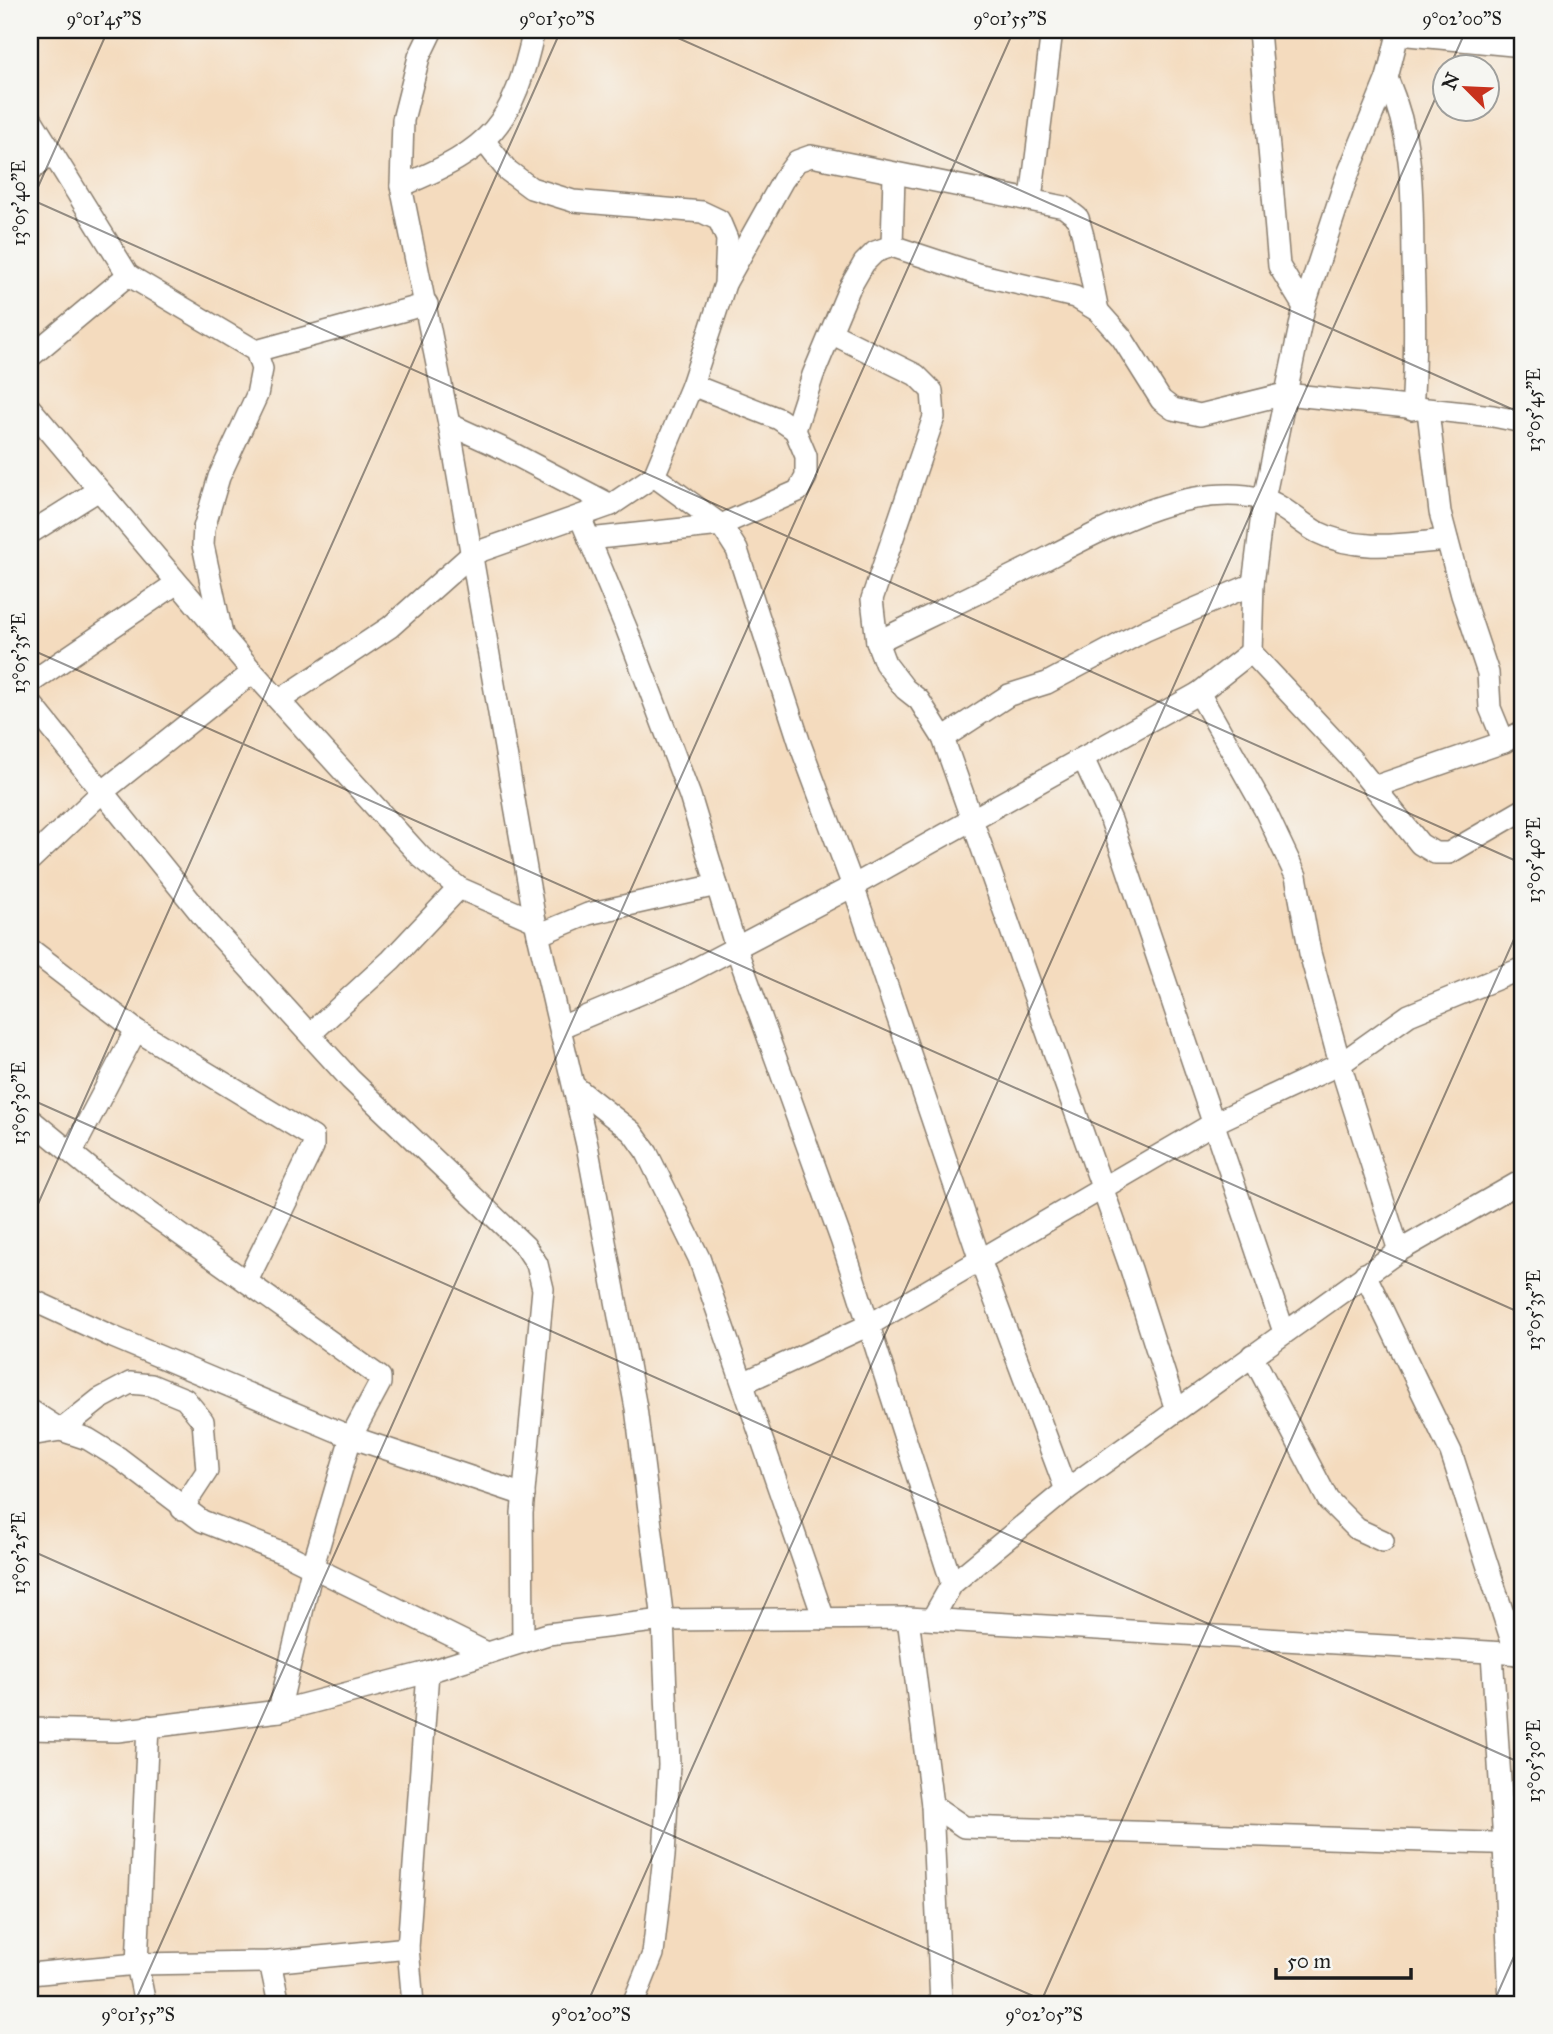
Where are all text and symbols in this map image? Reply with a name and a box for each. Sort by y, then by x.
text: 9°01'45"S [66,8,142,30]
text: 9°01'50"S [519,8,595,30]
text: 9°01'55"S [973,8,1047,30]
text: 9°02'00"S [1422,8,1502,30]
north arrow [1430,52,1500,122]
text: N [1437,69,1465,93]
text: 13°05'40"E [8,160,30,246]
text: 13°05'45"E [1523,368,1545,452]
text: 13°05'35"E [8,612,30,694]
text: 13°05'40"E [1523,817,1545,903]
text: 13°05'30"E [8,1061,30,1145]
text: 13°05'35"E [1523,1269,1545,1351]
text: 13°05'25"E [8,1512,30,1594]
text: 13°05'30"E [1523,1719,1545,1803]
scale bar [1276,1936,1411,1980]
text: 50 m [1287,1948,1332,1974]
text: 9°01'55"S [101,2004,175,2026]
text: 9°02'00"S [551,2004,631,2026]
text: 9°02'05"S [1005,2004,1083,2026]

